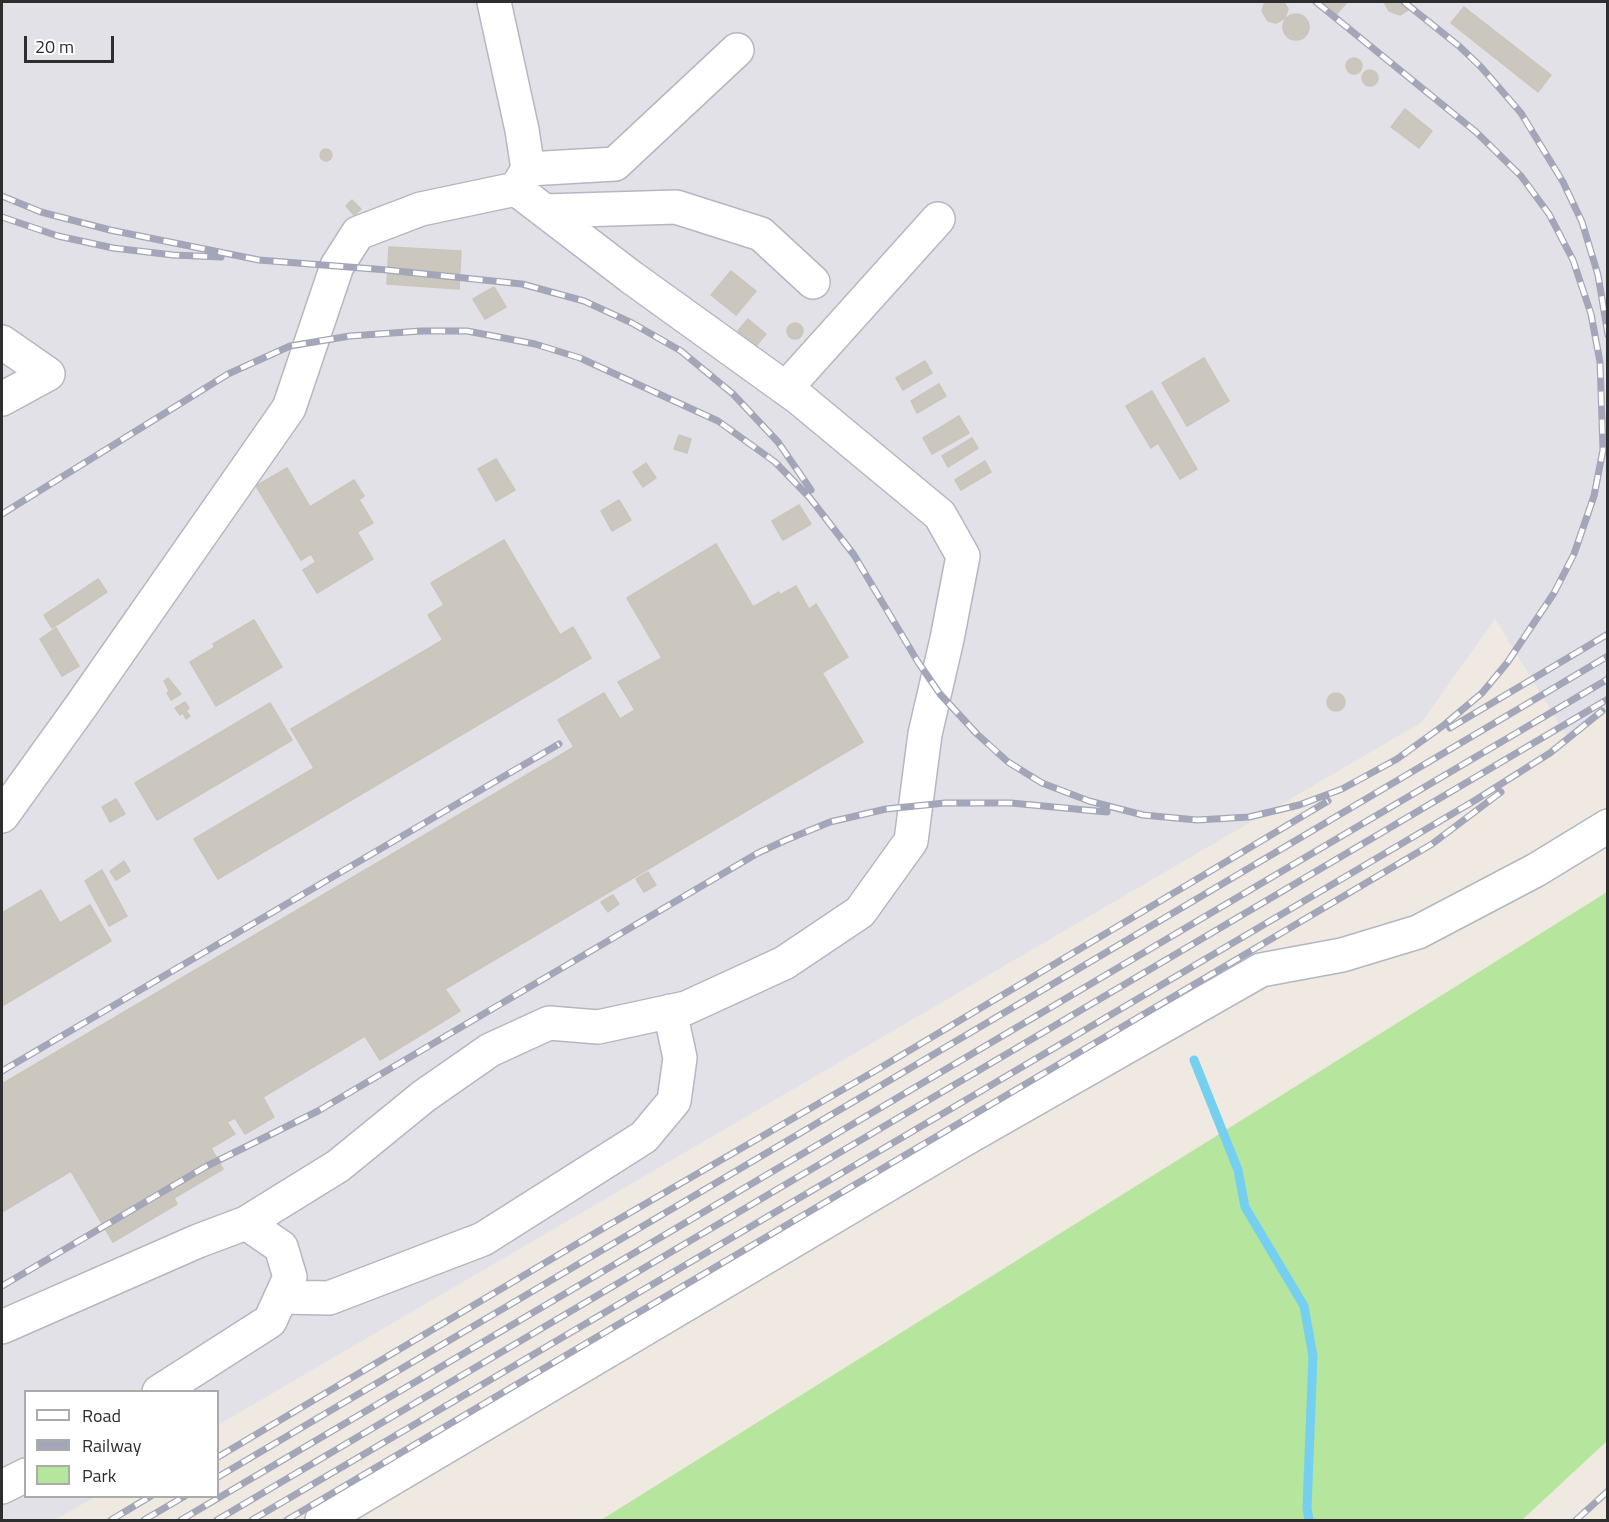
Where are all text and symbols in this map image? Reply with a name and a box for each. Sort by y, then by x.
scale bar [27,24,117,62]
text: 20 m [35,33,74,60]
legend [24,1390,219,1498]
text: Road [82,1402,121,1429]
text: Railway [82,1432,141,1459]
text: Park [82,1462,116,1489]

